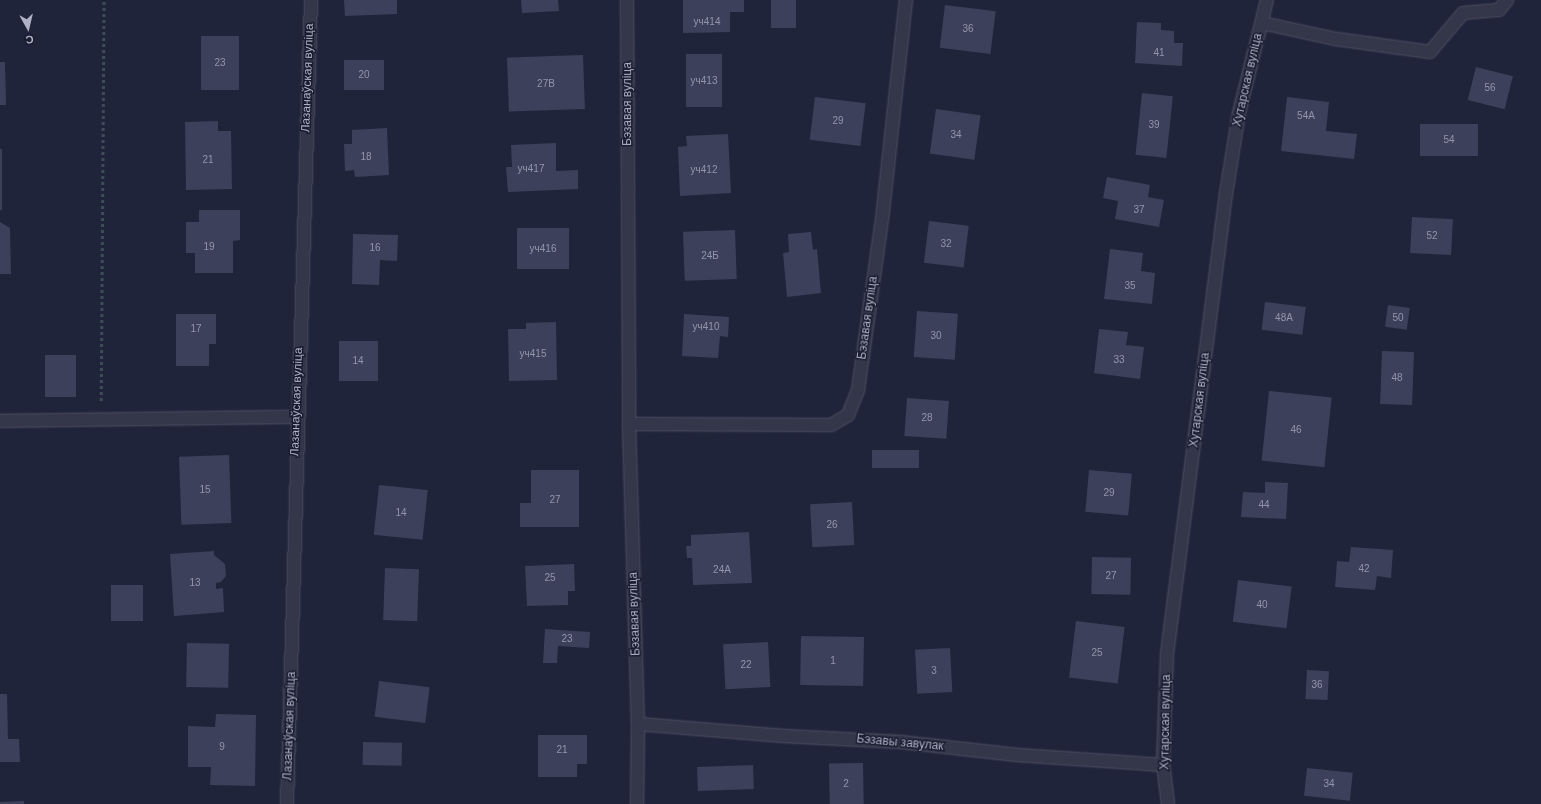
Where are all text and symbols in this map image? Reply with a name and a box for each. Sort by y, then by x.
north arrow [8,8,48,48]
house number: уч414 [694,16,720,28]
street label: Лазанаўская вуліца [299,23,317,133]
house number: 36 [962,23,974,35]
street label: Хутарская вуліца [1230,32,1266,128]
text: С [25,33,34,46]
house number: 41 [1153,47,1165,59]
house number: 23 [214,57,226,69]
street label: Бэзавая вуліца [621,62,635,146]
house number: 20 [358,69,370,81]
house number: уч413 [691,75,717,87]
house number: 27В [537,78,555,90]
house number: 56 [1484,82,1496,94]
house number: 54А [1297,110,1315,122]
house number: 29 [832,115,844,127]
house number: 39 [1148,119,1160,131]
house number: 34 [950,129,962,141]
house number: 54 [1443,134,1455,146]
house number: 18 [360,151,372,163]
house number: 21 [202,154,214,166]
house number: уч417 [518,163,544,175]
house number: уч412 [691,164,717,176]
house number: 37 [1133,204,1145,216]
house number: 52 [1426,230,1438,242]
house number: 32 [940,238,952,250]
house number: 19 [203,241,215,253]
house number: 16 [369,242,381,254]
house number: уч416 [530,243,556,255]
house number: 24Б [701,250,719,262]
street label: Бэзавая вуліца [855,275,881,361]
house number: 35 [1124,280,1136,292]
house number: 48А [1275,312,1293,324]
house number: 50 [1392,312,1404,324]
house number: уч410 [693,321,719,333]
house number: 17 [190,323,202,335]
house number: 30 [930,330,942,342]
street label: Лазанаўская вуліца [288,347,306,457]
house number: уч415 [520,348,546,360]
street label: Хутарская вуліца [1187,352,1213,448]
house number: 33 [1113,354,1125,366]
house number: 14 [352,355,364,367]
house number: 48 [1391,372,1403,384]
house number: 28 [921,412,933,424]
house number: 46 [1290,424,1302,436]
house number: 15 [199,484,211,496]
house number: 29 [1103,487,1115,499]
house number: 27 [549,494,561,506]
house number: 44 [1258,499,1270,511]
house number: 14 [395,507,407,519]
house number: 26 [826,519,838,531]
house number: 42 [1358,563,1370,575]
house number: 24А [713,564,731,576]
house number: 27 [1105,570,1117,582]
house number: 25 [544,572,556,584]
street label: Бэзавая вуліца [626,572,644,656]
house number: 13 [189,577,201,589]
house number: 40 [1256,599,1268,611]
house number: 23 [561,633,573,645]
house number: 25 [1091,647,1103,659]
house number: 1 [830,655,836,667]
house number: 22 [740,659,752,671]
house number: 3 [931,665,937,677]
street label: Лазанаўская вуліца [281,671,299,781]
street label: Хутарская вуліца [1158,674,1174,770]
house number: 36 [1311,679,1323,691]
street label: Бэзавы завулак [856,732,944,754]
house number: 9 [219,741,225,753]
house number: 21 [556,744,568,756]
house number: 2 [843,778,849,790]
house number: 34 [1323,778,1335,790]

